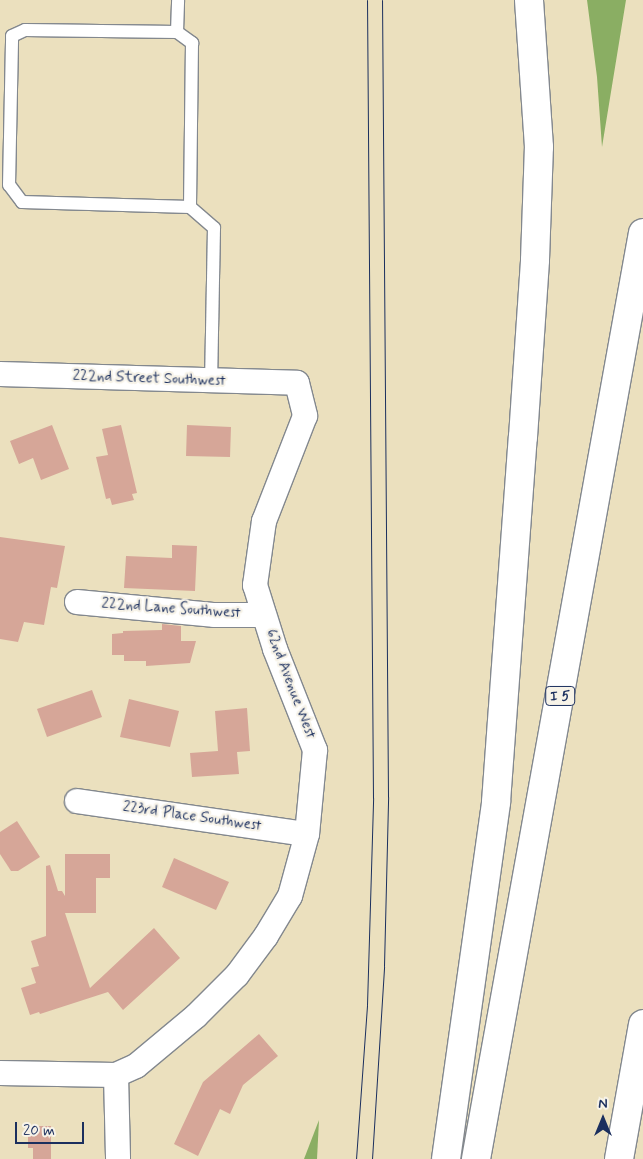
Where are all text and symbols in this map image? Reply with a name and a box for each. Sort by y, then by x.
street label: 222nd Street Southwest [73,367,225,391]
street label: 222nd Lane Southwest [100,595,242,623]
street label: 62nd Avenue West [261,626,319,742]
road number: I 5 [545,684,575,708]
street label: 223rd Place Southwest [123,799,261,835]
north arrow [578,1094,628,1144]
text: N [598,1095,608,1113]
scale bar [18,1112,86,1144]
text: 20 m [23,1121,55,1141]

